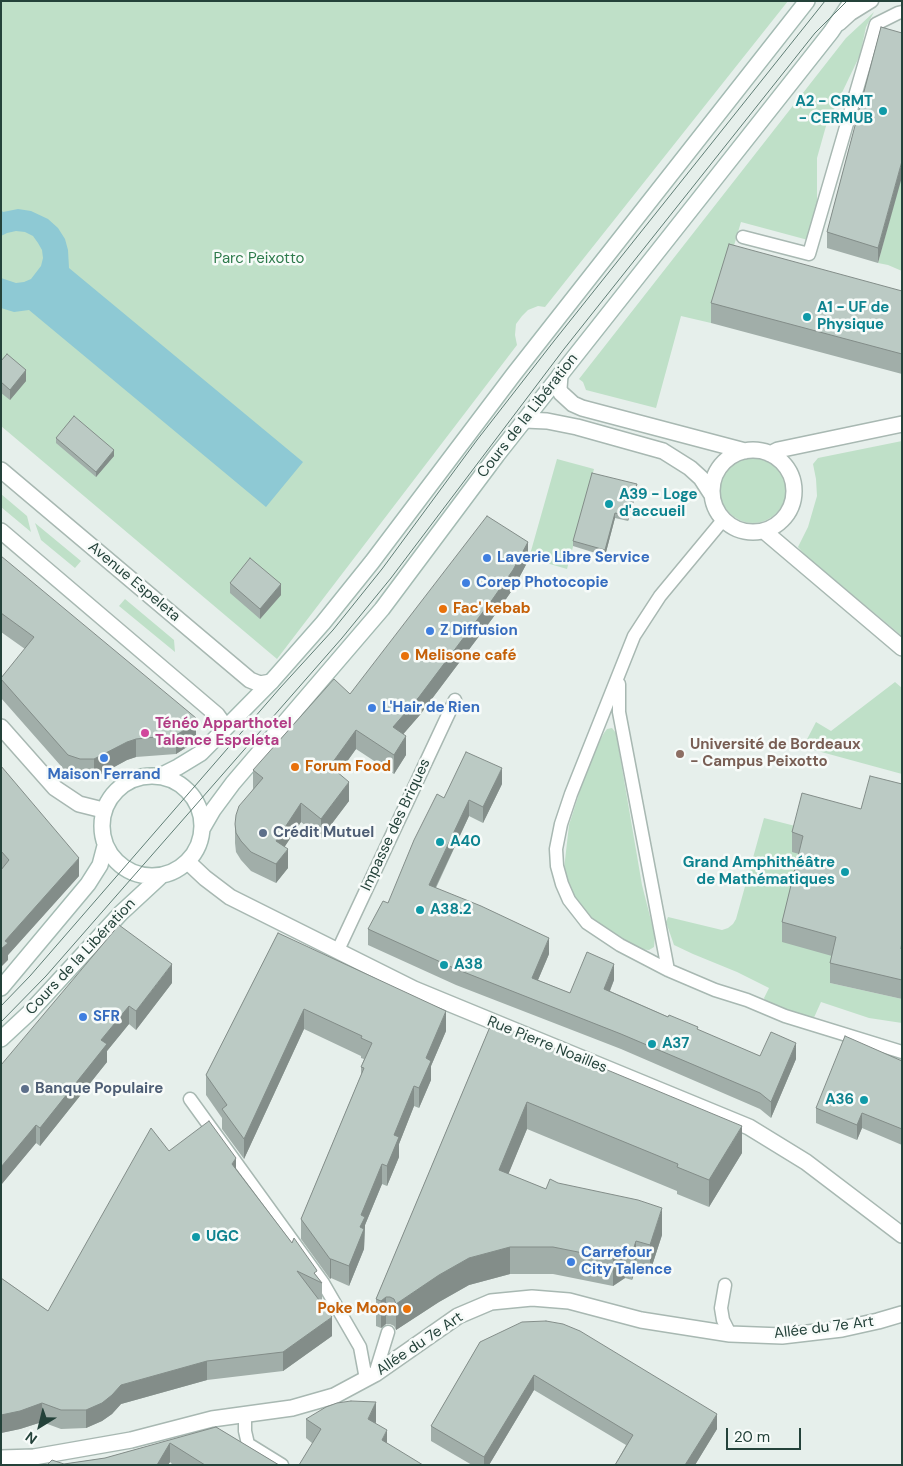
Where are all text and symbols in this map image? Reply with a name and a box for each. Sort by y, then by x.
place label: A2 - CRMT - CERMUB [795,93,873,128]
marker: A2 - CRMT - CERMUB [877,105,889,117]
park label: Parc Peixotto [214,250,304,268]
place label: A1 - UF de Physique [817,299,889,334]
marker: A1 - UF de Physique [801,311,813,323]
street label: Cours de la Libération [474,350,582,482]
place label: A39 - Loge d'accueil [619,486,698,521]
marker: A39 - Loge d'accueil [603,498,615,510]
street label: Avenue Espeleta [84,538,184,626]
place label: Laverie Libre Service [497,549,650,567]
marker: Laverie Libre Service [481,552,493,564]
place label: Corep Photocopie [476,574,609,592]
marker: Corep Photocopie [460,577,472,589]
place label: Fac' kebab [453,600,531,618]
marker: Fac' kebab [437,603,449,615]
place label: Z Diffusion [440,622,518,640]
marker: Z Diffusion [424,625,436,637]
place label: Melisone café [415,647,517,665]
marker: Melisone café [399,650,411,662]
place label: L'Hair de Rien [382,699,480,717]
marker: L'Hair de Rien [366,702,378,714]
place label: Ténéo Apparthotel Talence Espeleta [155,715,292,750]
marker: Ténéo Apparthotel Talence Espeleta [139,727,151,739]
place label: Université de Bordeaux - Campus Peixotto [690,736,860,771]
marker: Université de Bordeaux - Campus Peixotto [674,748,686,760]
marker: Maison Ferrand [98,752,110,764]
street label: Impasse des Briques [357,756,435,894]
place label: Forum Food [305,758,391,776]
marker: Forum Food [289,761,301,773]
place label: Maison Ferrand [47,766,161,784]
place label: Crédit Mutuel [273,824,374,842]
marker: Crédit Mutuel [257,827,269,839]
place label: A40 [450,833,481,851]
marker: A40 [434,836,446,848]
place label: Grand Amphithéâtre de Mathématiques [683,854,835,889]
marker: Grand Amphithéâtre de Mathématiques [839,866,851,878]
street label: Cours de la Libération [22,895,140,1019]
place label: A38.2 [430,901,471,919]
marker: A38.2 [414,904,426,916]
place label: A38 [454,956,483,974]
marker: A38 [438,959,450,971]
place label: SFR [93,1008,120,1026]
marker: SFR [77,1011,89,1023]
street label: Rue Pierre Noailles [484,1013,610,1077]
place label: A37 [662,1035,689,1053]
marker: A37 [646,1038,658,1050]
place label: Banque Populaire [35,1080,163,1098]
marker: Banque Populaire [19,1083,31,1095]
place label: A36 [825,1091,854,1109]
marker: A36 [858,1094,870,1106]
place label: UGC [206,1228,239,1246]
marker: UGC [190,1231,202,1243]
place label: Carrefour City Talence [581,1244,672,1279]
marker: Carrefour City Talence [565,1256,577,1268]
place label: Poke Moon [318,1300,397,1318]
marker: Poke Moon [401,1303,413,1315]
street label: Allée du 7e Art [373,1308,467,1380]
street label: Allée du 7e Art [773,1313,875,1343]
north arrow [15,1401,65,1451]
scale bar [728,1418,803,1450]
text: 20 m [734,1427,770,1447]
text: N [22,1428,41,1448]

